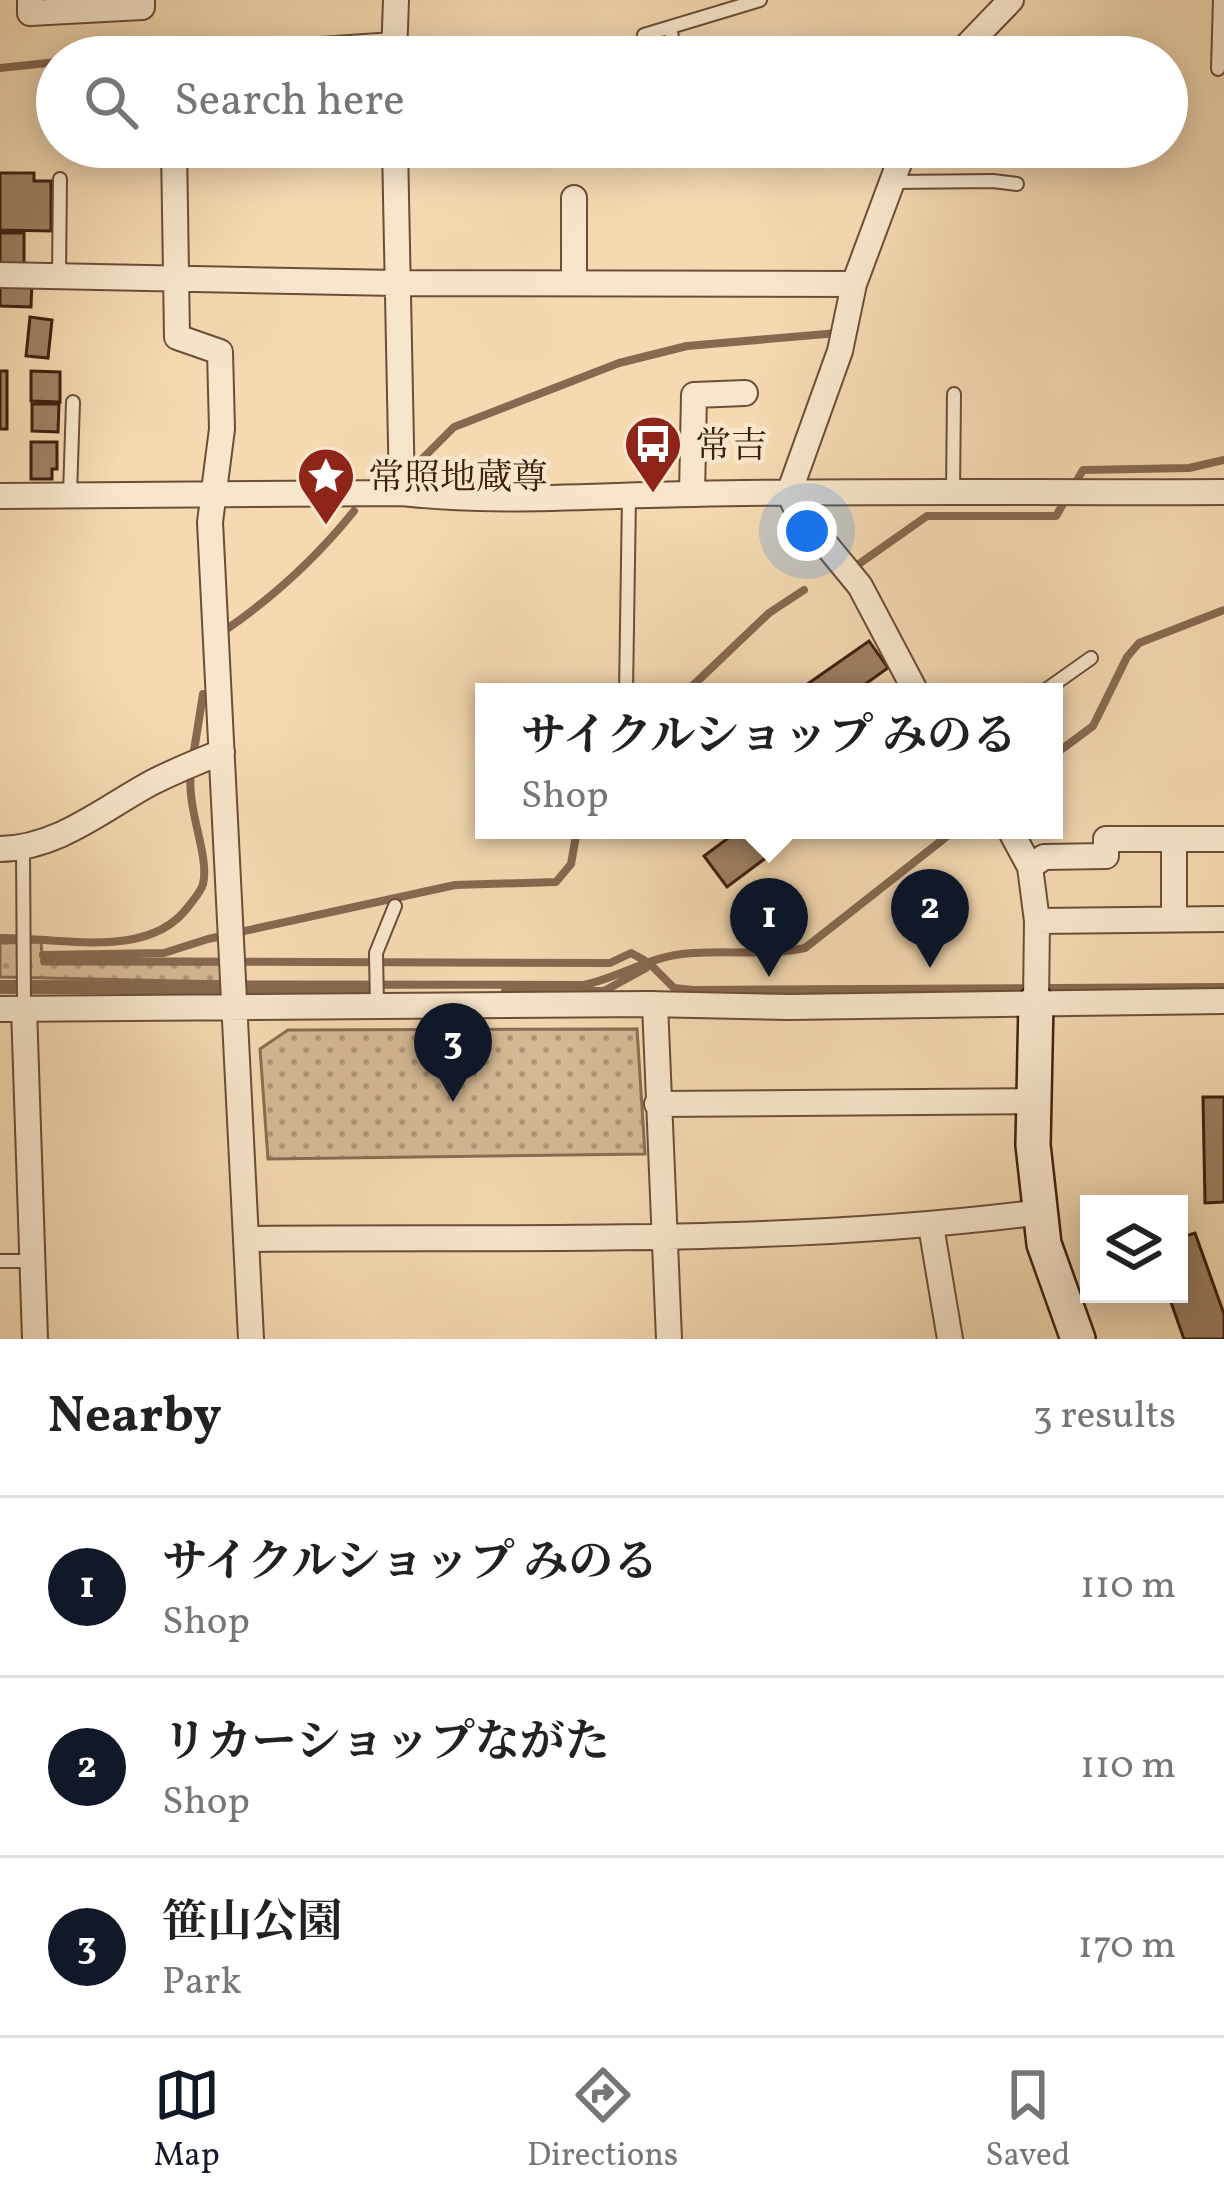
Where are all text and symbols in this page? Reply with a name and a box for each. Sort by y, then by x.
search box [36,36,1188,168]
icon: search [78,69,144,135]
text: Search here [174,71,405,134]
bus stop icon: 常吉 [622,413,684,495]
place label: 常吉 [695,423,767,473]
place icon: 常照地蔵尊 [295,445,357,527]
place label: 常照地蔵尊 [368,455,548,505]
your location [777,501,837,561]
popup [475,683,1063,839]
text: サイクルショップ みのる [521,707,1017,770]
text: Shop [521,770,609,824]
pin: 2 [891,869,969,968]
pin: 1 [730,878,808,977]
pin: 3 [414,1003,492,1102]
map controls [1080,1195,1188,1303]
button: layers [1080,1195,1188,1303]
text: Nearby [48,1382,222,1453]
text: 3 results [1033,1390,1176,1444]
text: サイクルショップ みのる [162,1533,659,1596]
text: 1 [79,1560,95,1614]
text: 110 m [1080,1560,1176,1614]
text: Shop [162,1596,250,1650]
text: リカーショップながた [162,1713,610,1776]
text: 2 [77,1740,97,1794]
text: 110 m [1080,1740,1176,1794]
text: Shop [162,1776,250,1830]
text: 笹山公園 [162,1893,342,1956]
text: 3 [77,1920,97,1974]
text: 170 m [1078,1920,1176,1974]
text: Park [162,1956,242,2010]
tab: Map [154,2062,220,2180]
tab: Directions [527,2062,678,2180]
tab: Saved [985,2062,1070,2180]

